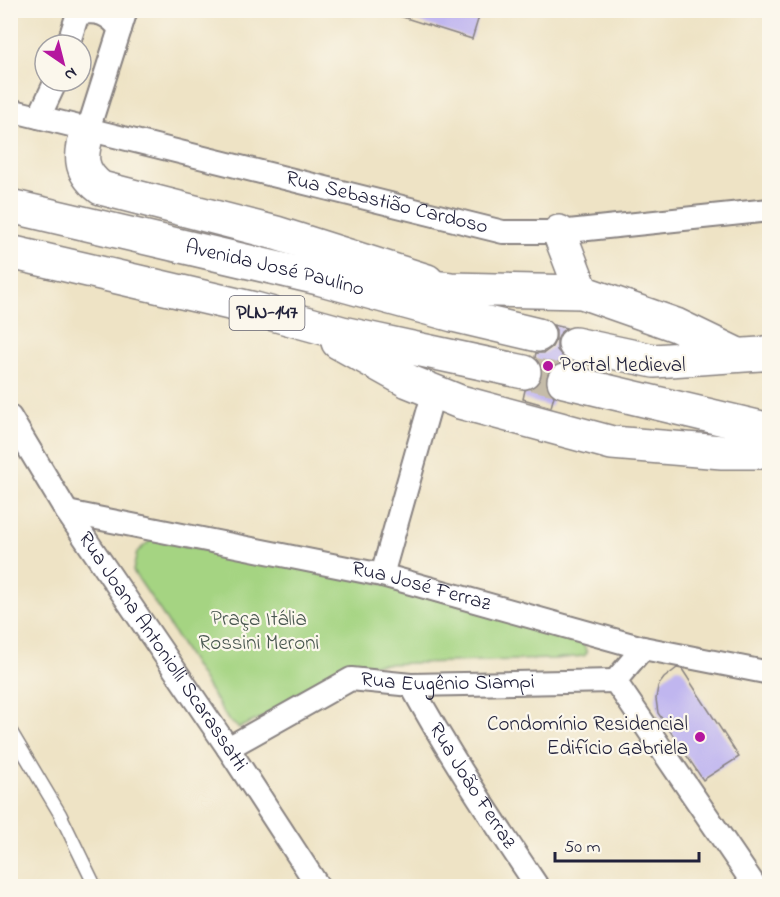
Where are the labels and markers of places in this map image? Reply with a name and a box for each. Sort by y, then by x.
place label: Portal Medieval [560,351,686,381]
marker: Portal Medieval [541,359,555,373]
place label: Condomínio Residencial Edifício Gabriela [487,710,688,764]
marker: Condomínio Residencial Edifício Gabriela [693,730,707,744]

